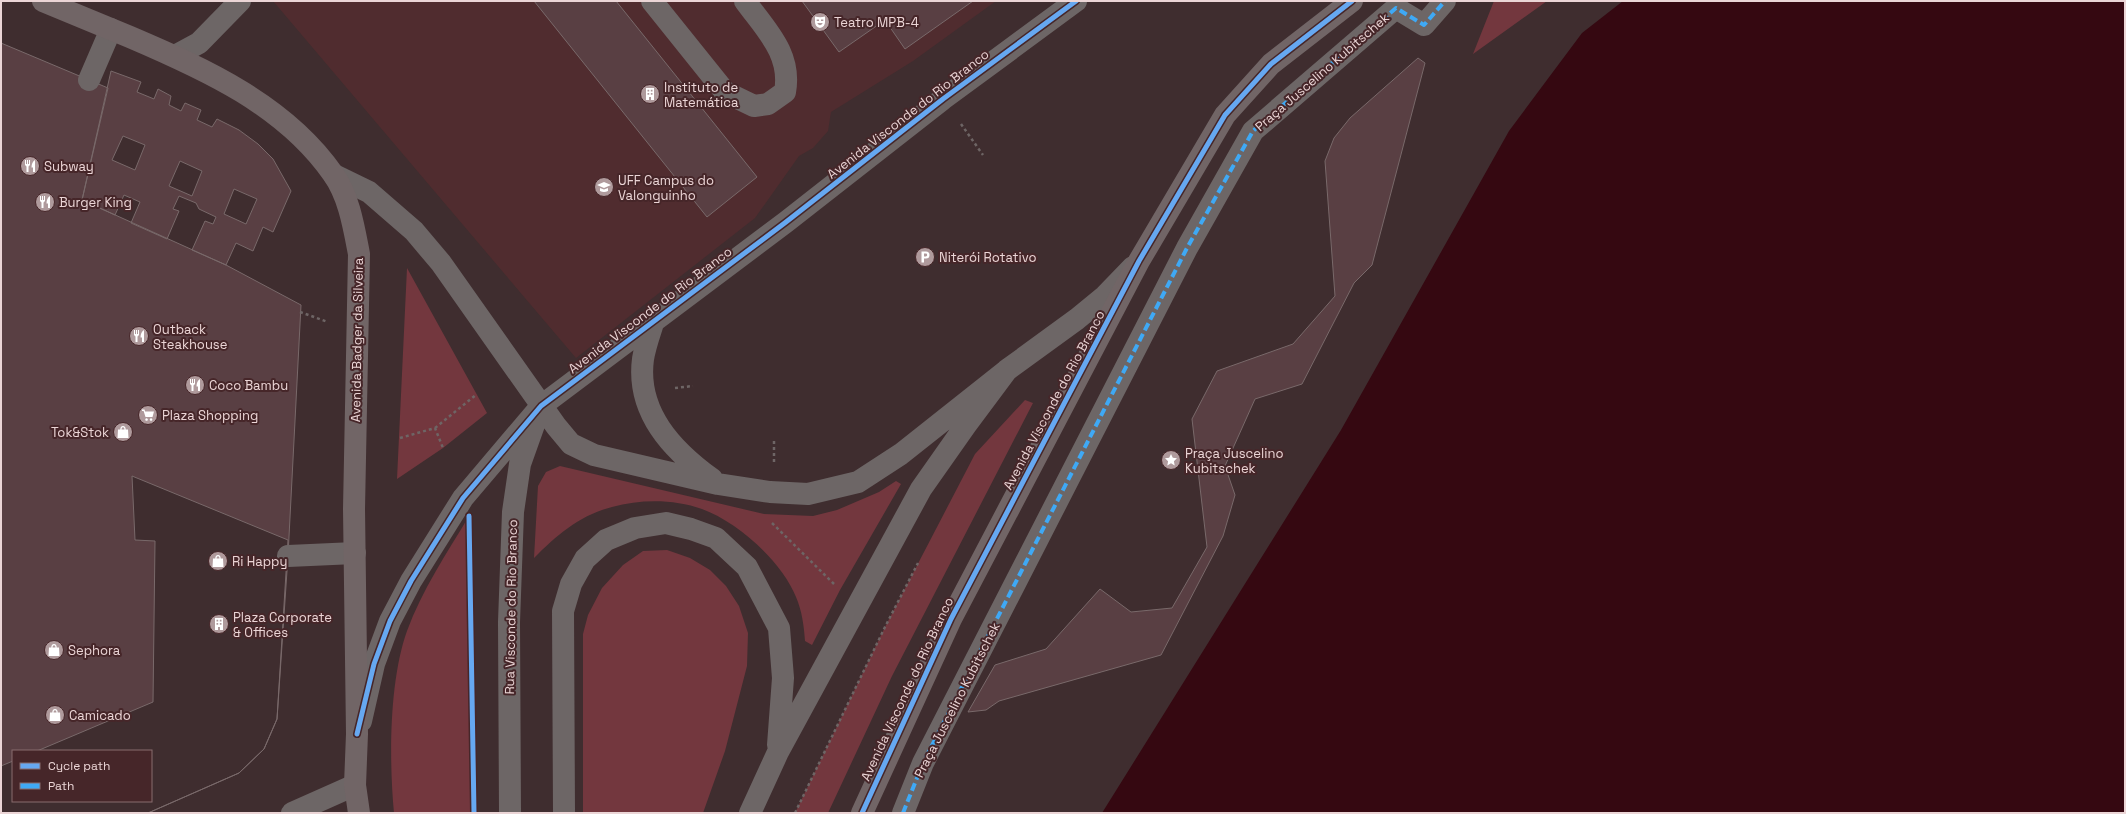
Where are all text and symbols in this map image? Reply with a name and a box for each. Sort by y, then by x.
street label: Praça Juscelino Kubitschek [1251,9,1393,135]
theatre icon: Teatro MPB-4 [809,11,831,33]
place label: Teatro MPB-4 [834,14,919,31]
street label: Avenida Visconde do Rio Branco [824,45,992,183]
place label: Instituto de Matemática [664,79,739,111]
building icon: Instituto de Matemática [639,83,661,105]
restaurant icon: Subway [19,155,41,177]
place label: Subway [44,158,94,175]
place label: UFF Campus do Valonguinho [618,172,714,204]
school or university icon: UFF Campus do Valonguinho [593,176,615,198]
restaurant icon: Burger King [34,191,56,213]
place label: Burger King [59,194,132,211]
street label: Avenida Visconde do Rio Branco [565,243,735,377]
parking icon: Niterói Rotativo [914,246,936,268]
place label: Niterói Rotativo [939,249,1036,266]
street label: Avenida Badger da Silveira [347,257,367,422]
street label: Avenida Visconde do Rio Branco [999,307,1109,493]
place label: Outback Steakhouse [153,321,227,353]
restaurant icon: Outback Steakhouse [128,325,150,347]
restaurant icon: Coco Bambu [184,374,206,396]
place label: Coco Bambu [209,377,288,394]
supermarket icon: Plaza Shopping [137,404,159,426]
place label: Plaza Shopping [162,407,258,424]
shop icon: Tok&Stok [112,421,134,443]
place label: Tok&Stok [51,424,109,441]
place label: Praça Juscelino Kubitschek [1185,445,1283,477]
place icon: Praça Juscelino Kubitschek [1160,449,1182,471]
street label: Rua Visconde do Rio Branco [501,519,521,695]
shop icon: Ri Happy [207,550,229,572]
place label: Ri Happy [232,553,287,570]
street label: Avenida Visconde do Rio Branco [857,594,957,784]
place label: Plaza Corporate & Offices [233,609,332,641]
building icon: Plaza Corporate & Offices [208,613,230,635]
street label: Praça Juscelino Kubitschek [910,619,1004,781]
shop icon: Sephora [43,639,65,661]
place label: Sephora [68,642,121,659]
shop icon: Camicado [44,704,66,726]
place label: Camicado [69,707,131,724]
legend [12,750,152,802]
text: Cycle path [48,758,110,774]
text: Path [48,778,74,794]

